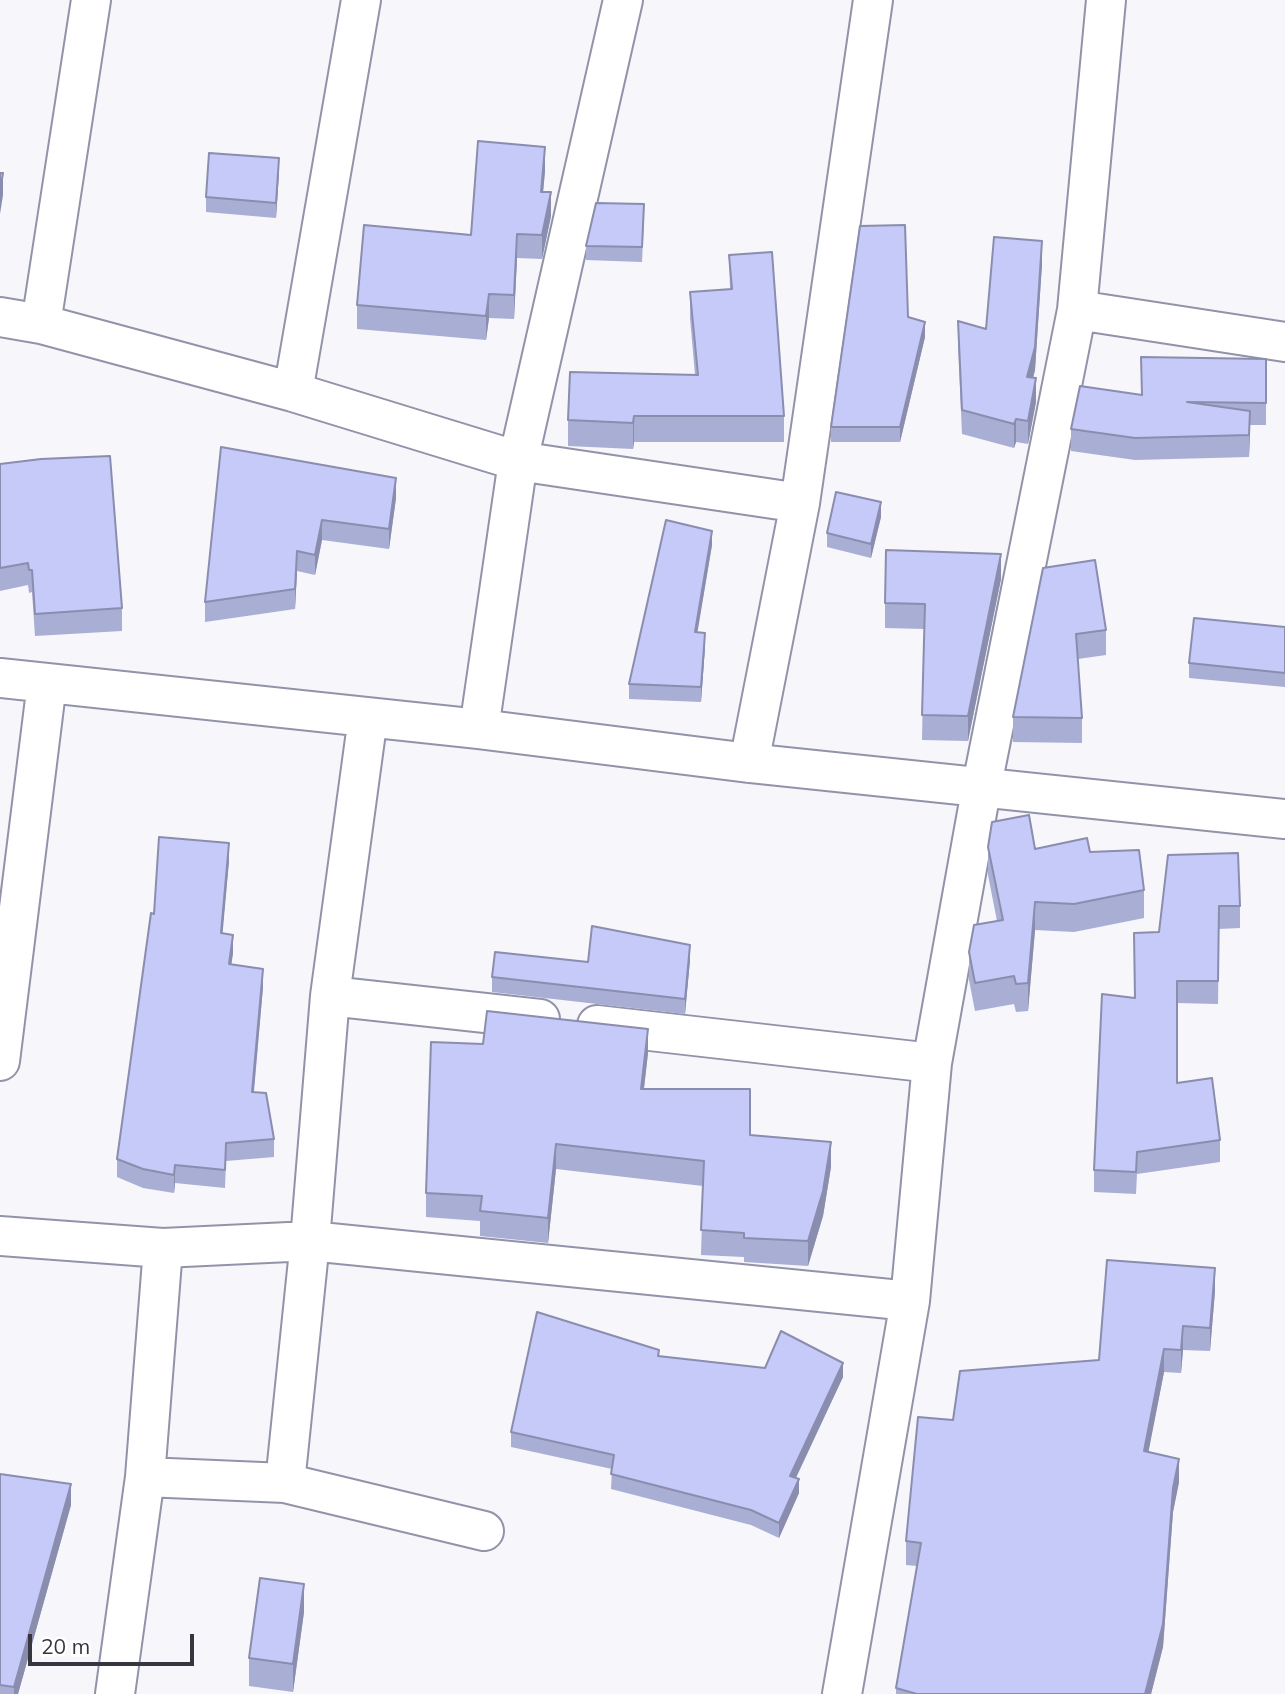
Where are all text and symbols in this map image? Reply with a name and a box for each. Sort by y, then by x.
scale bar [32,1620,198,1664]
text: 20 m [41,1633,90,1659]

